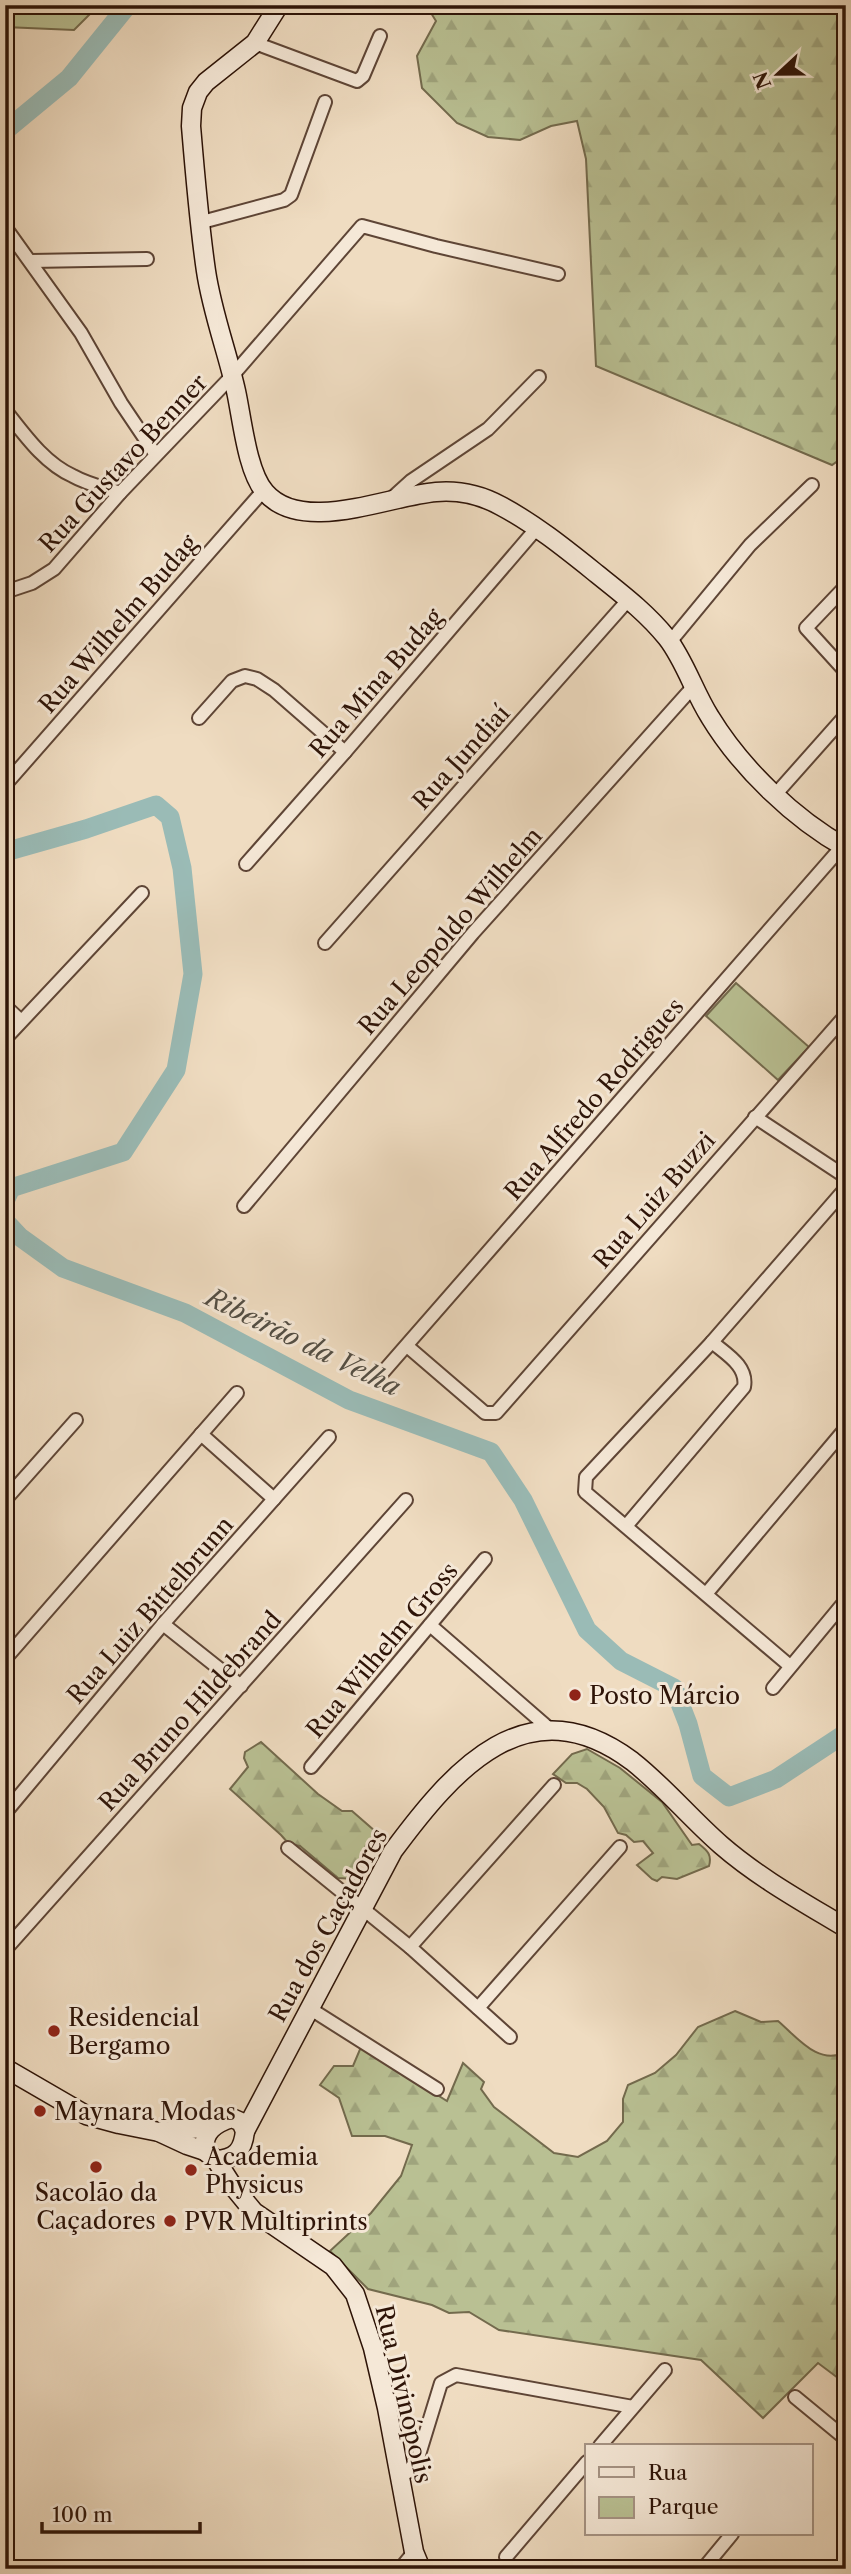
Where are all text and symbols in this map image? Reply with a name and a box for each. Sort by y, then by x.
north arrow [742,38,812,108]
text: N [749,68,776,92]
street label: Rua Gustavo Benner [33,368,213,558]
street label: Rua Wilhelm Budag [33,529,204,719]
street label: Rua Mina Budag [303,602,449,763]
street label: Rua Jundiaí [406,699,516,815]
street label: Rua Leopoldo Wilhelm [352,821,548,1041]
street label: Rua Alfredo Rodrigues [498,992,690,1206]
street label: Rua Luiz Buzzi [587,1126,721,1274]
water label: Ribeirão da Velha [199,1280,406,1403]
street label: Rua Luiz Bittelbrunn [61,1510,239,1710]
street label: Rua Wilhelm Gross [300,1556,464,1744]
street label: Rua Bruno Hildebrand [93,1605,288,1817]
place label: Posto Márcio [589,1681,740,1710]
marker: Posto Márcio [567,1687,583,1703]
street label: Rua dos Caçadores [263,1823,393,2027]
place label: Residencial Bergamo [68,2003,199,2060]
marker: Residencial Bergamo [46,2023,62,2039]
place label: Maynara Modas [54,2097,236,2126]
marker: Maynara Modas [32,2103,48,2119]
place label: Academia Physicus [204,2142,318,2199]
marker: Sacolão da Caçadores [88,2159,104,2175]
marker: Academia Physicus [183,2162,199,2178]
place label: Sacolão da Caçadores [35,2178,158,2235]
place label: PVR Multiprints [184,2207,368,2236]
marker: PVR Multiprints [162,2213,178,2229]
street label: Rua Divinópolis [369,2302,439,2486]
legend [585,2444,812,2536]
text: Rua [648,2460,688,2485]
scale bar [42,2490,200,2534]
text: Parque [648,2494,719,2519]
text: 100 m [52,2502,113,2527]

